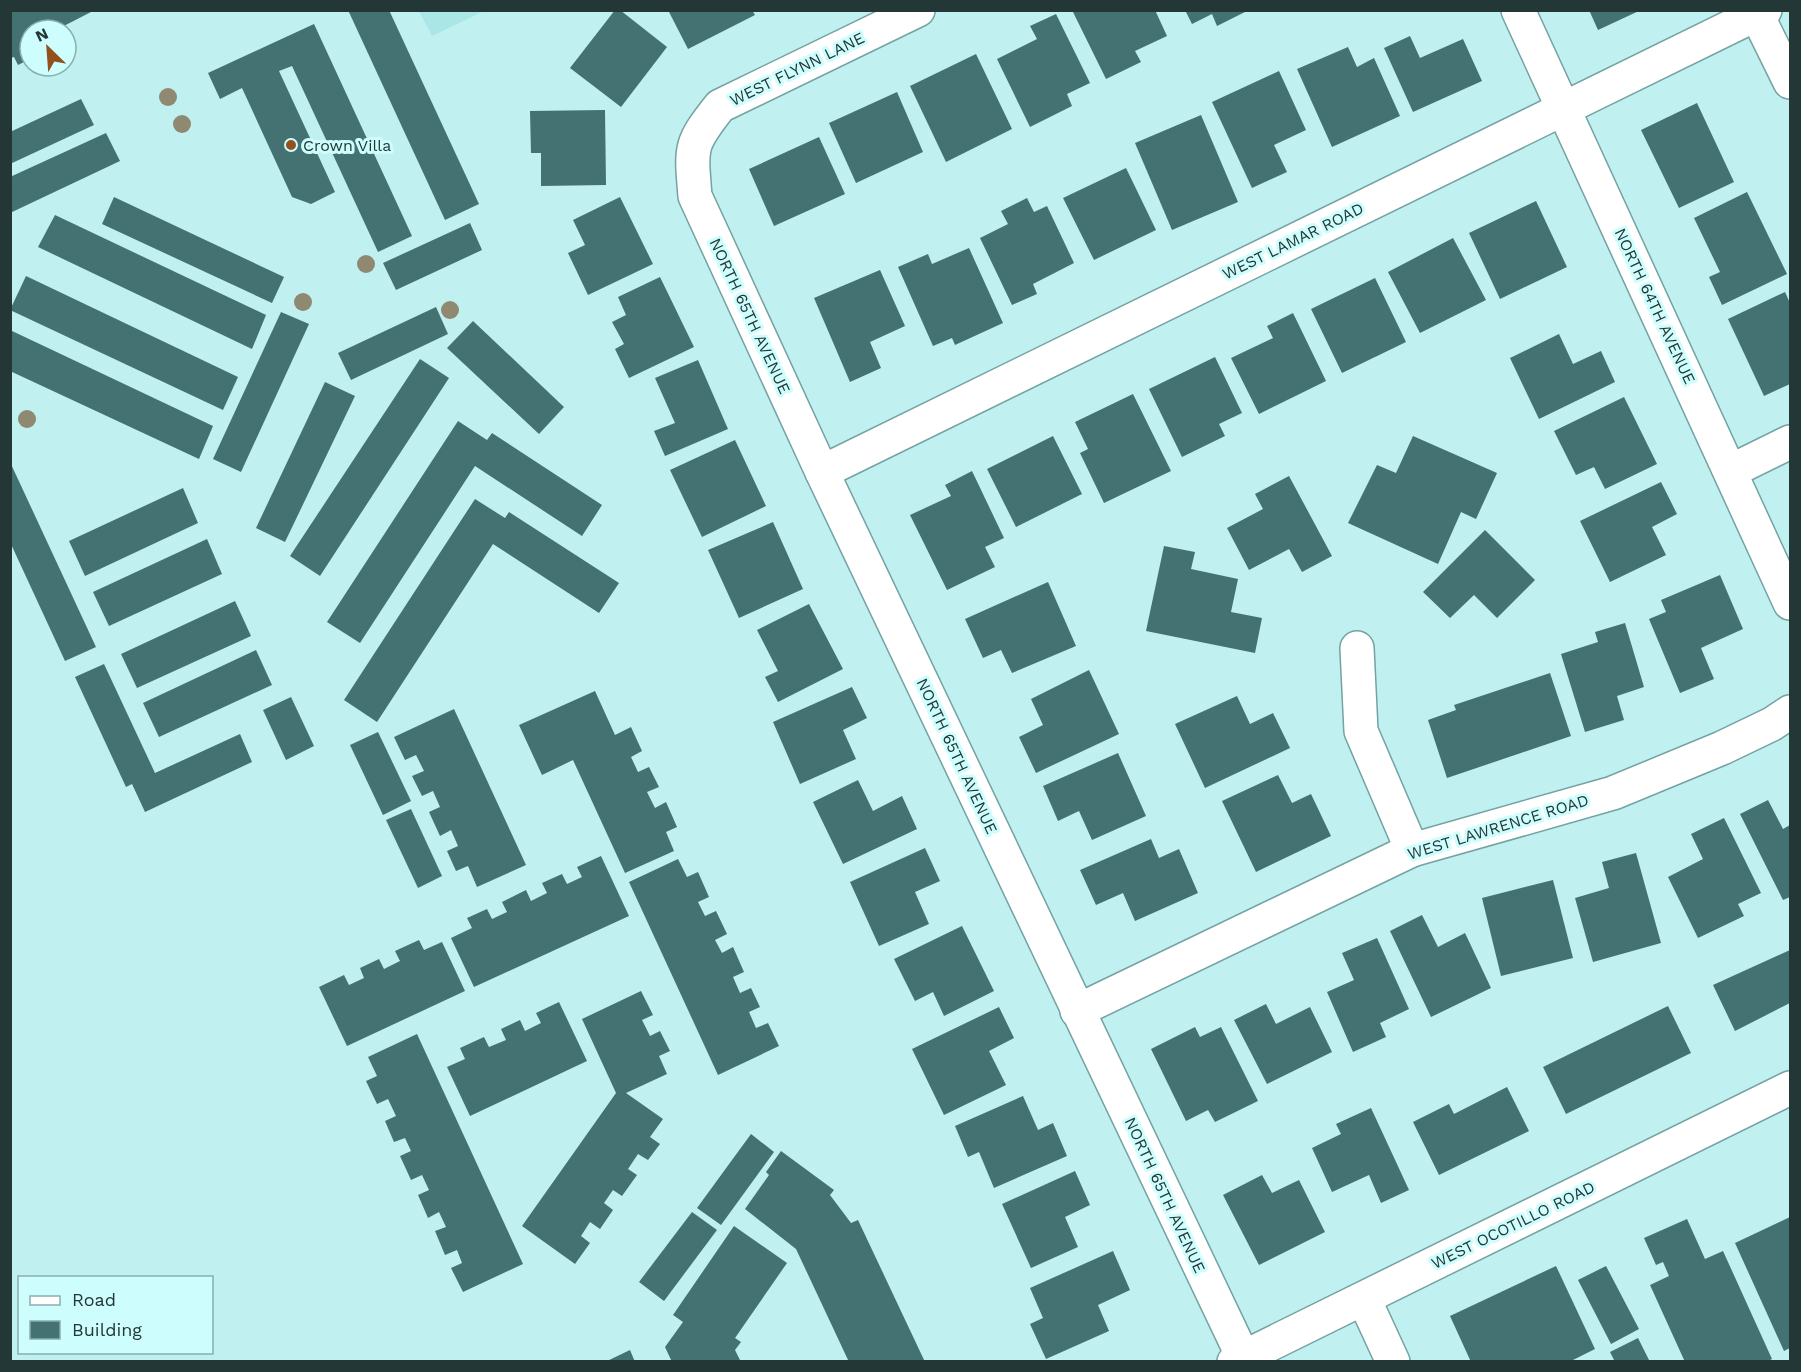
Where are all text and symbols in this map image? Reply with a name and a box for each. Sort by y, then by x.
north arrow [18,18,78,78]
text: N [32,24,51,46]
street label: WEST FLYNN LANE [727,28,867,110]
place label: Crown Villa [303,136,391,155]
marker: Crown Villa [284,138,298,152]
street label: WEST LAMAR ROAD [1219,199,1367,283]
street label: NORTH 64TH AVENUE [1611,225,1699,387]
street label: NORTH 65TH AVENUE [706,235,794,397]
street label: NORTH 65TH AVENUE [913,675,1001,837]
street label: WEST LAWRENCE ROAD [1405,790,1591,864]
street label: NORTH 65TH AVENUE [1121,1114,1209,1276]
street label: WEST OCOTILLO ROAD [1428,1177,1598,1273]
legend [18,1276,213,1354]
text: Road [72,1289,116,1310]
text: Building [72,1319,142,1340]

